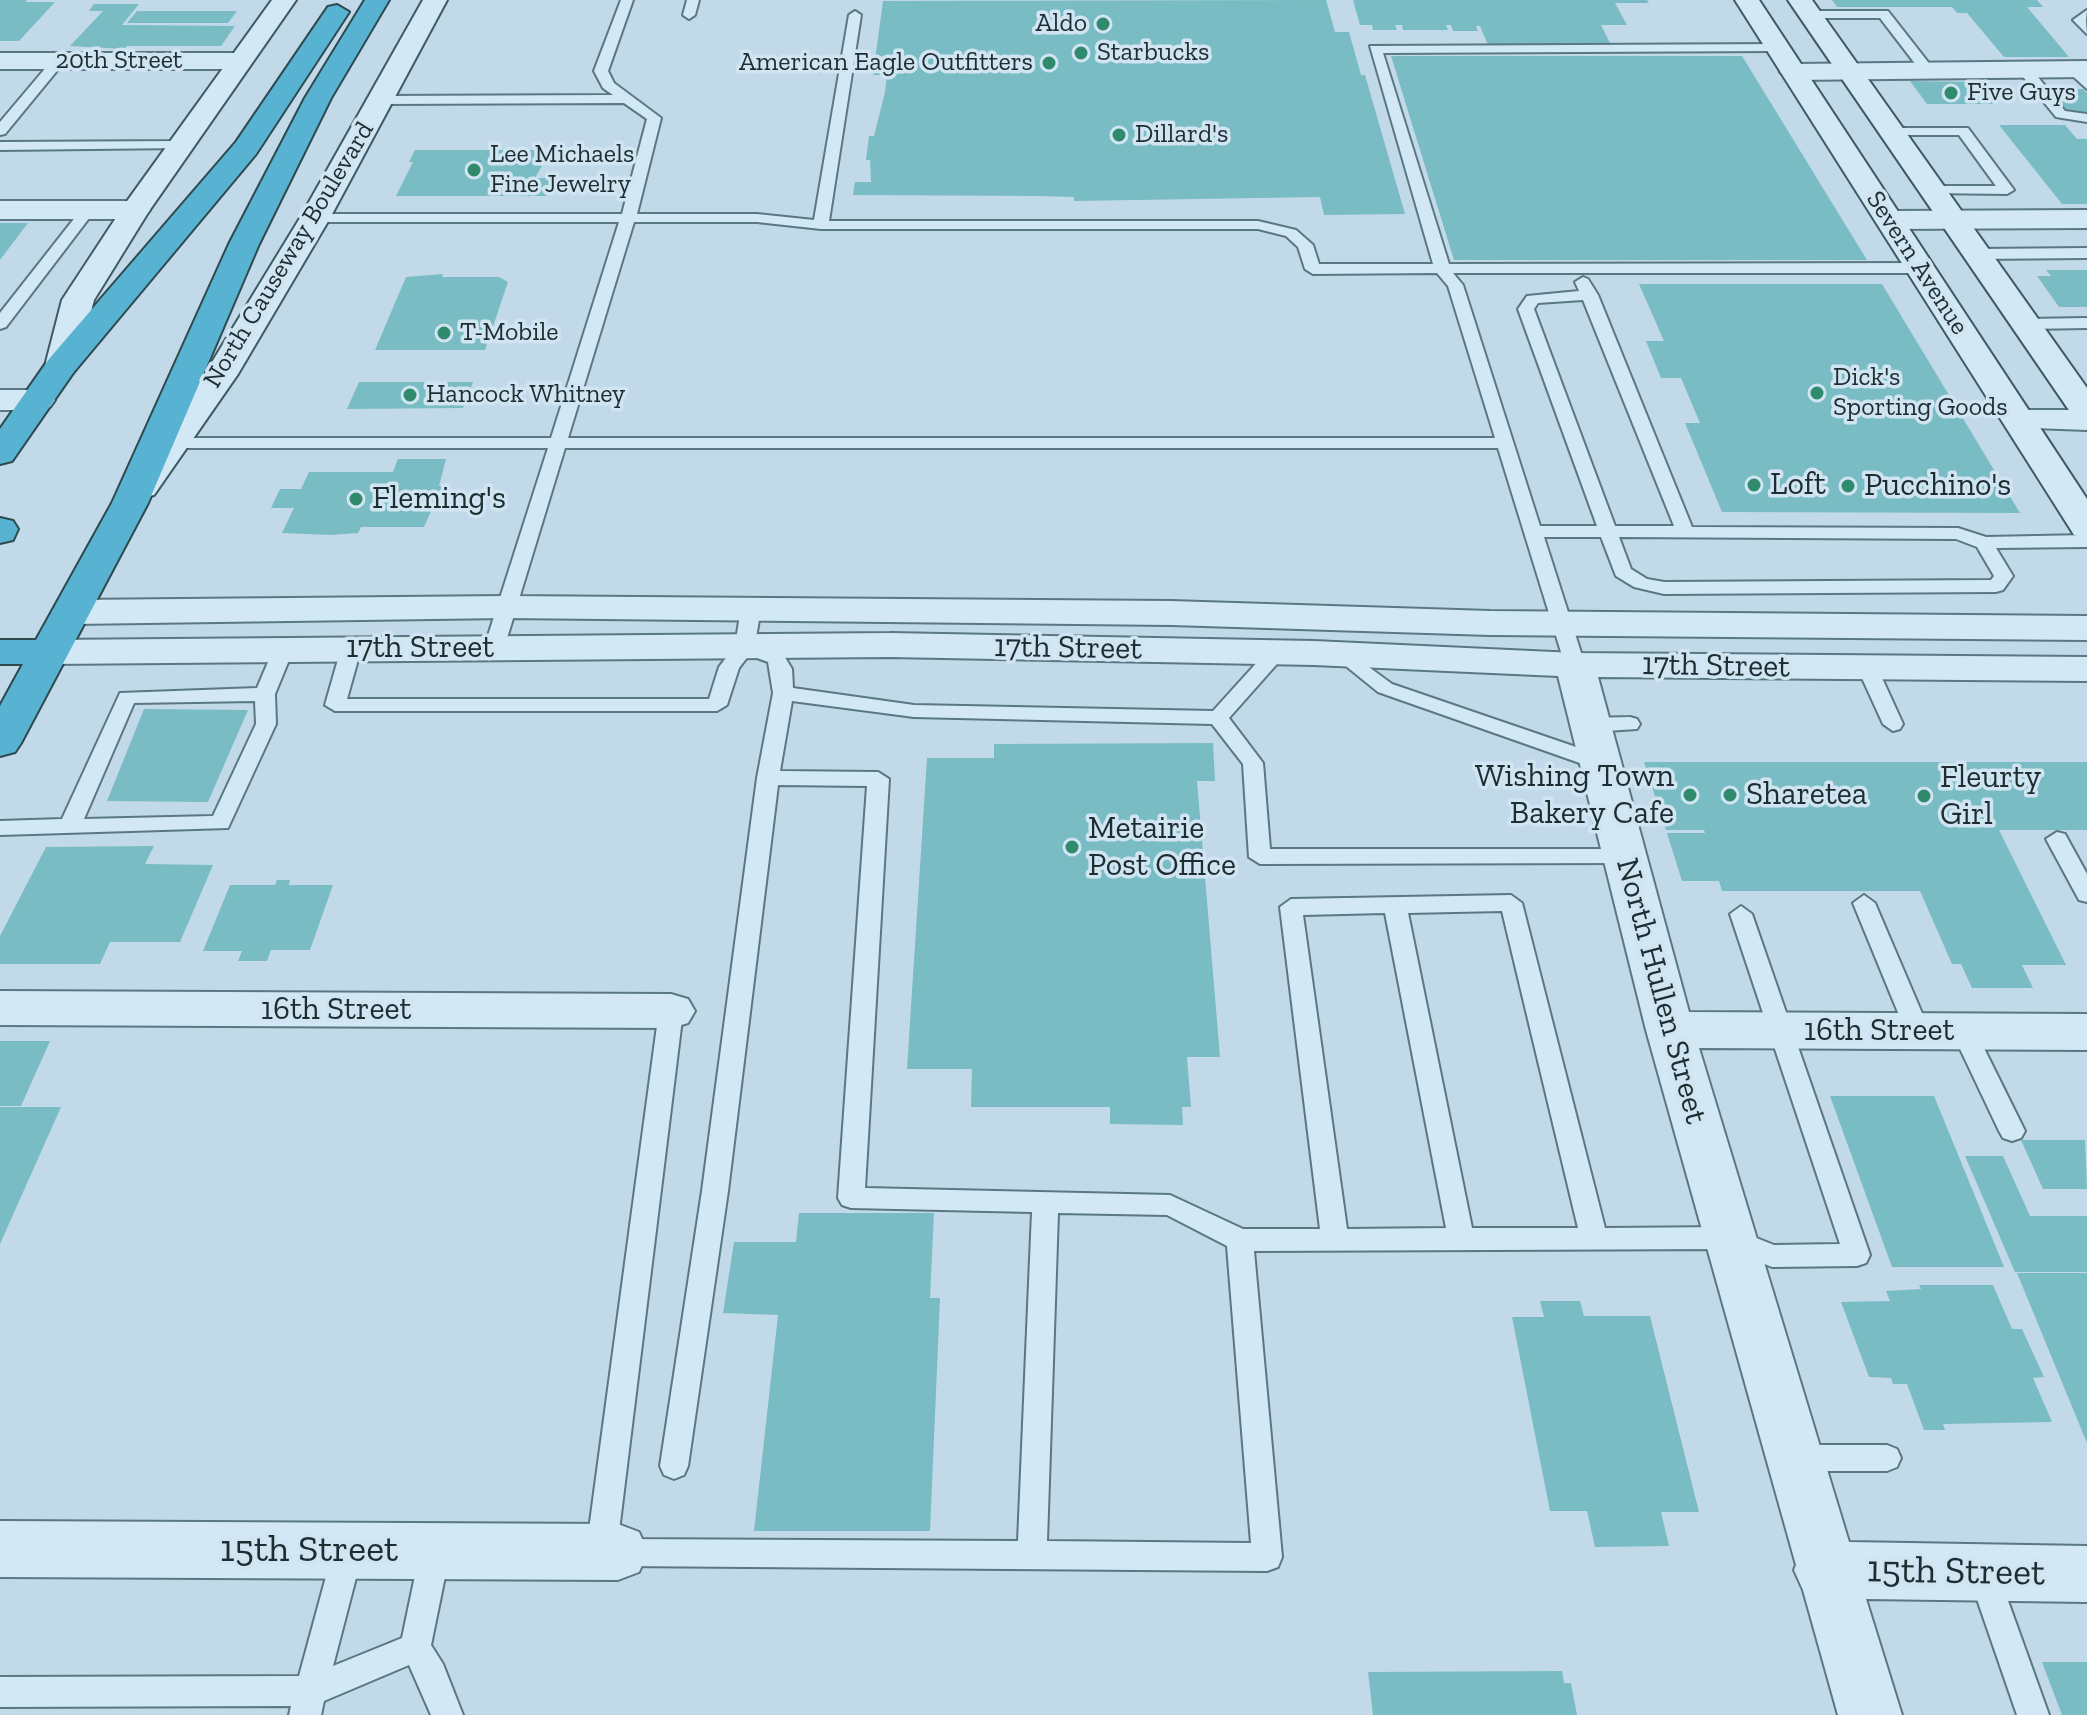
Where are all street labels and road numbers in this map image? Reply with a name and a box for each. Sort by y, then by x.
street label: 20th Street [56,45,182,77]
street label: North Causeway Boulevard [197,116,381,394]
street label: Severn Avenue [1859,185,1975,341]
street label: 17th Street [994,628,1142,668]
street label: 17th Street [346,629,494,667]
street label: 17th Street [1642,646,1790,686]
street label: North Hullen Street [1607,854,1715,1128]
street label: 16th Street [261,991,411,1029]
street label: 16th Street [1804,1012,1954,1050]
street label: 15th Street [220,1527,398,1573]
street label: 15th Street [1867,1548,2045,1596]

